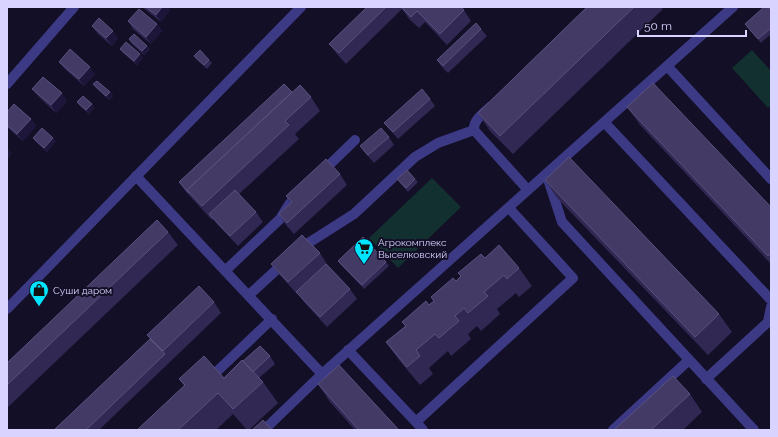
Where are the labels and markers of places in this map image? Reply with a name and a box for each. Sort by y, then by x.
supermarket icon: Агрокомплекс Выселковский [353,237,375,265]
place label: Агрокомплекс Выселковский [378,237,447,260]
shop icon: Суши даром [28,279,50,307]
place label: Суши даром [53,285,112,296]

